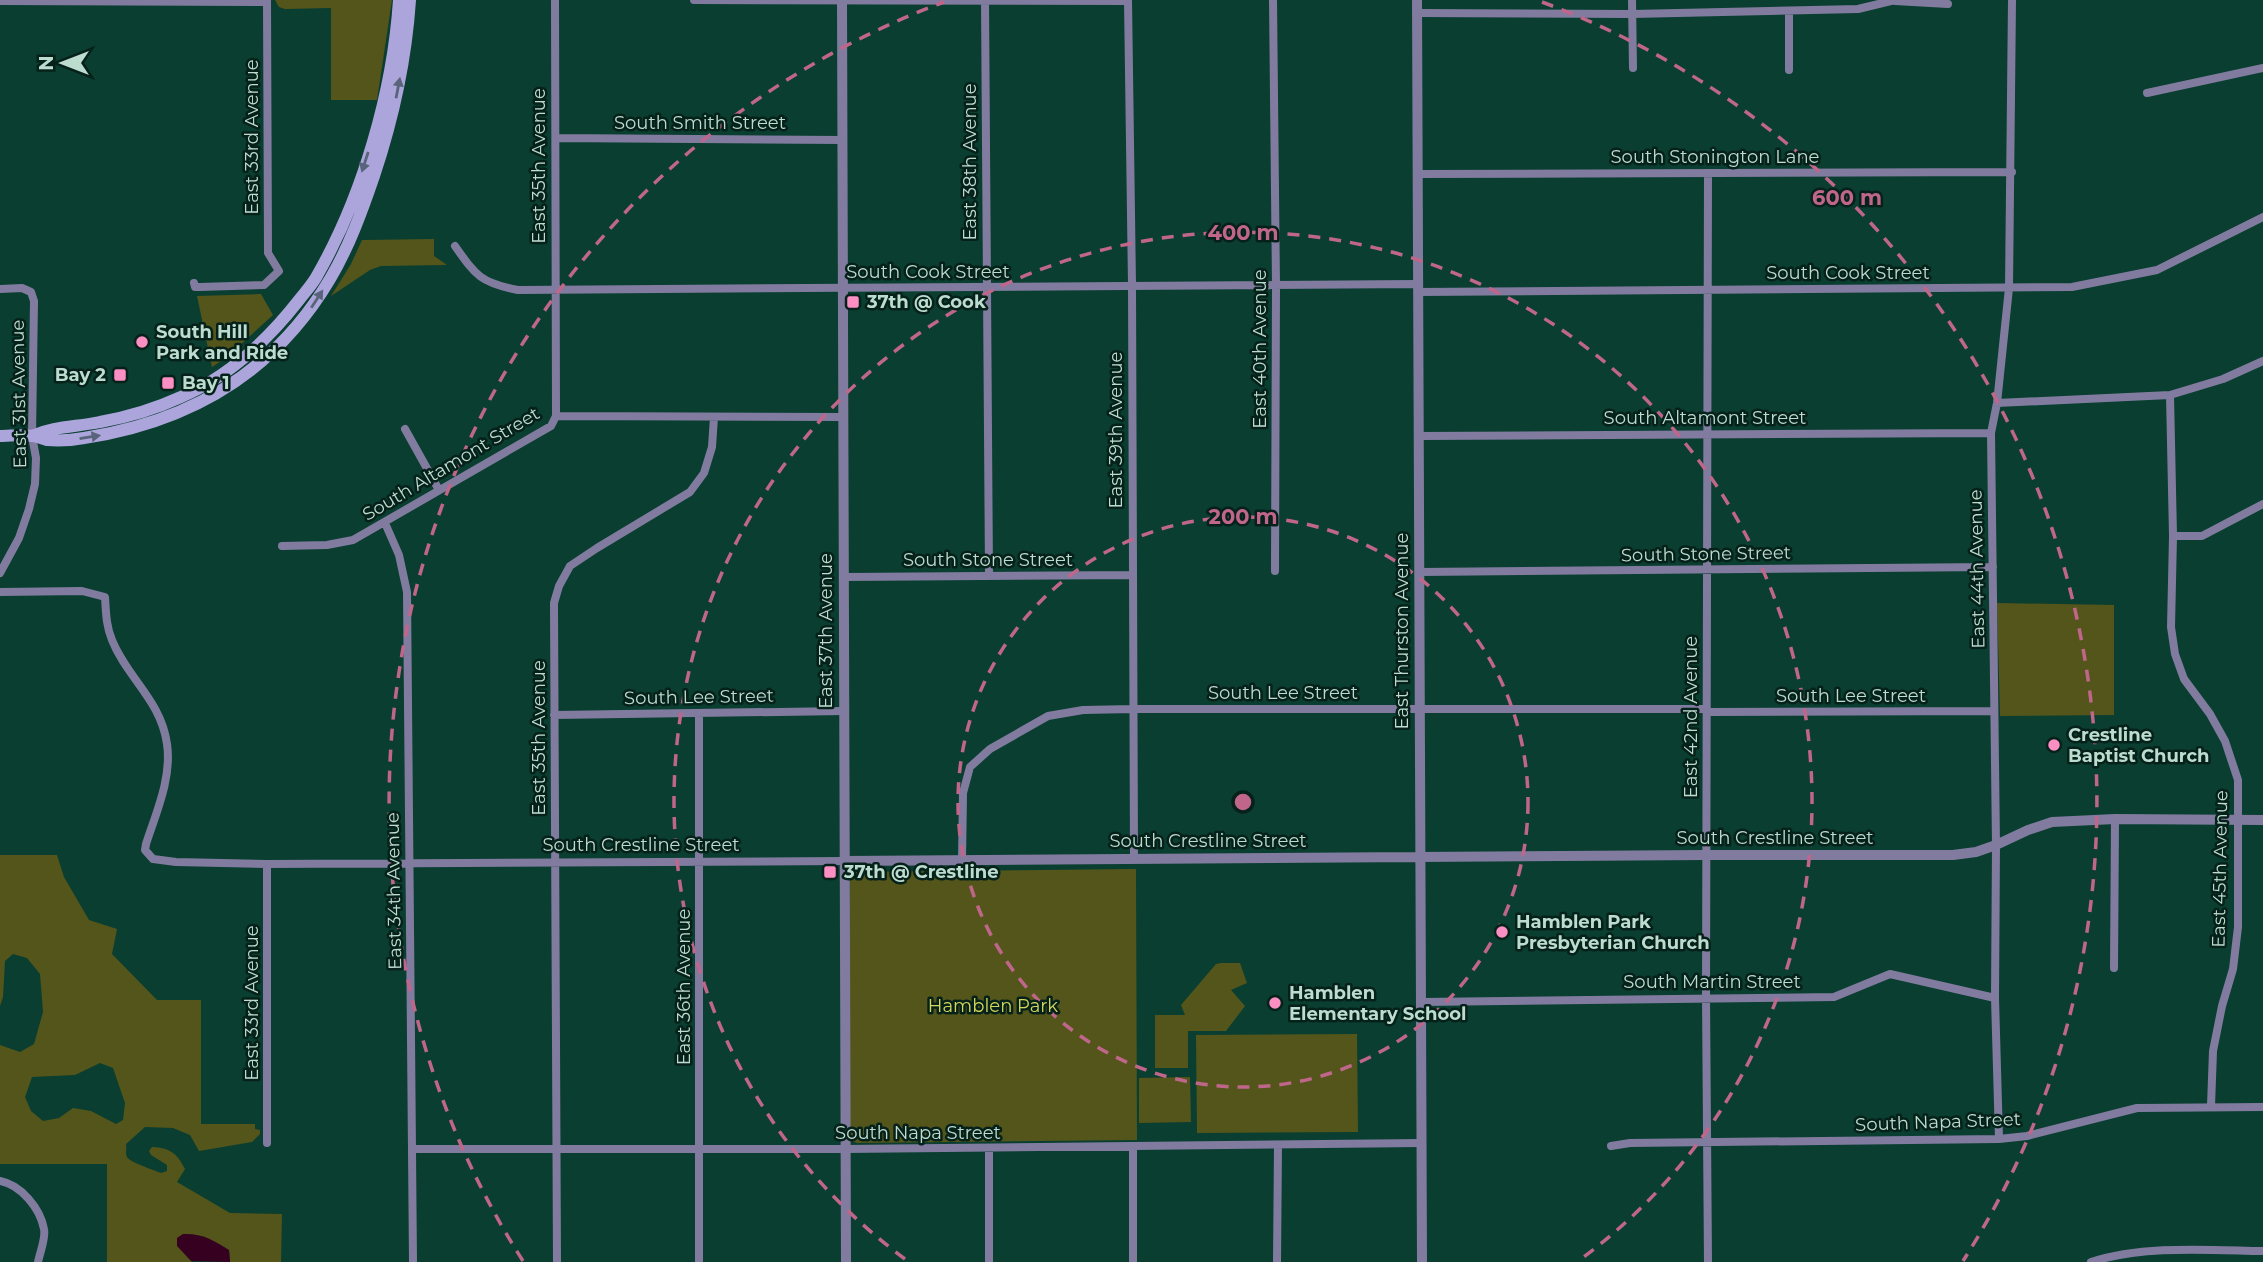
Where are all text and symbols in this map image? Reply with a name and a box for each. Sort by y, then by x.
north arrow [28,28,98,98]
text: N [35,55,58,71]
street label: East 33rd Avenue [241,59,263,215]
one-way arrow [393,77,404,99]
street label: East 38th Avenue [959,83,981,241]
street label: East 35th Avenue [528,88,550,244]
street label: South Smith Street [614,112,786,134]
street label: South Stonington Lane [1611,146,1820,168]
one-way arrow [359,152,370,173]
text: 600 m [1812,185,1882,210]
text: 400 m [1208,220,1278,245]
street label: South Cook Street [846,261,1010,283]
street label: South Cook Street [1766,262,1930,284]
street label: East 40th Avenue [1249,269,1271,429]
one-way arrow [310,290,324,308]
place label: 37th @ Cook [866,291,986,313]
marker: 37th @ Cook [845,294,861,310]
street label: East 31st Avenue [7,319,31,469]
place label: South Hill Park and Ride [156,321,288,364]
marker: South Hill Park and Ride [134,334,150,350]
street label: East 39th Avenue [1105,352,1127,508]
place label: Bay 2 [55,364,106,386]
marker: Bay 2 [112,367,128,383]
place label: Bay 1 [182,372,230,394]
marker: Bay 1 [160,375,176,391]
street label: South Altamont Street [358,402,544,526]
street label: South Altamont Street [1604,407,1806,429]
one-way arrow [79,431,101,442]
street label: East 44th Avenue [1965,489,1989,649]
text: 200 m [1209,504,1277,529]
street label: East Thurston Avenue [1391,532,1413,729]
street label: South Stone Street [1621,542,1791,566]
street label: South Stone Street [903,549,1073,571]
street label: East 37th Avenue [815,553,837,709]
street label: East 42nd Avenue [1680,636,1702,798]
street label: East 35th Avenue [528,660,550,816]
street label: South Lee Street [1208,682,1358,704]
street label: South Lee Street [624,685,774,709]
street label: South Lee Street [1776,685,1926,707]
place label: Crestline Baptist Church [2068,724,2209,767]
marker: Crestline Baptist Church [2046,737,2062,753]
centre of rings [1231,790,1255,814]
street label: East 45th Avenue [2208,790,2232,948]
street label: East 34th Avenue [382,812,406,970]
street label: South Crestline Street [1676,827,1874,849]
street label: South Crestline Street [1109,830,1307,852]
street label: South Crestline Street [542,834,740,856]
place label: 37th @ Crestline [843,861,999,883]
marker: 37th @ Crestline [822,864,838,880]
street label: East 36th Avenue [673,909,695,1065]
place label: Hamblen Park Presbyterian Church [1516,911,1710,954]
marker: Hamblen Park Presbyterian Church [1494,924,1510,940]
street label: East 33rd Avenue [241,925,263,1081]
street label: South Martin Street [1623,971,1801,993]
place label: Hamblen Elementary School [1289,982,1466,1025]
park label: Hamblen Park [928,995,1058,1017]
marker: Hamblen Elementary School [1267,995,1283,1011]
street label: South Napa Street [1855,1108,2021,1136]
street label: South Napa Street [835,1122,1001,1144]

